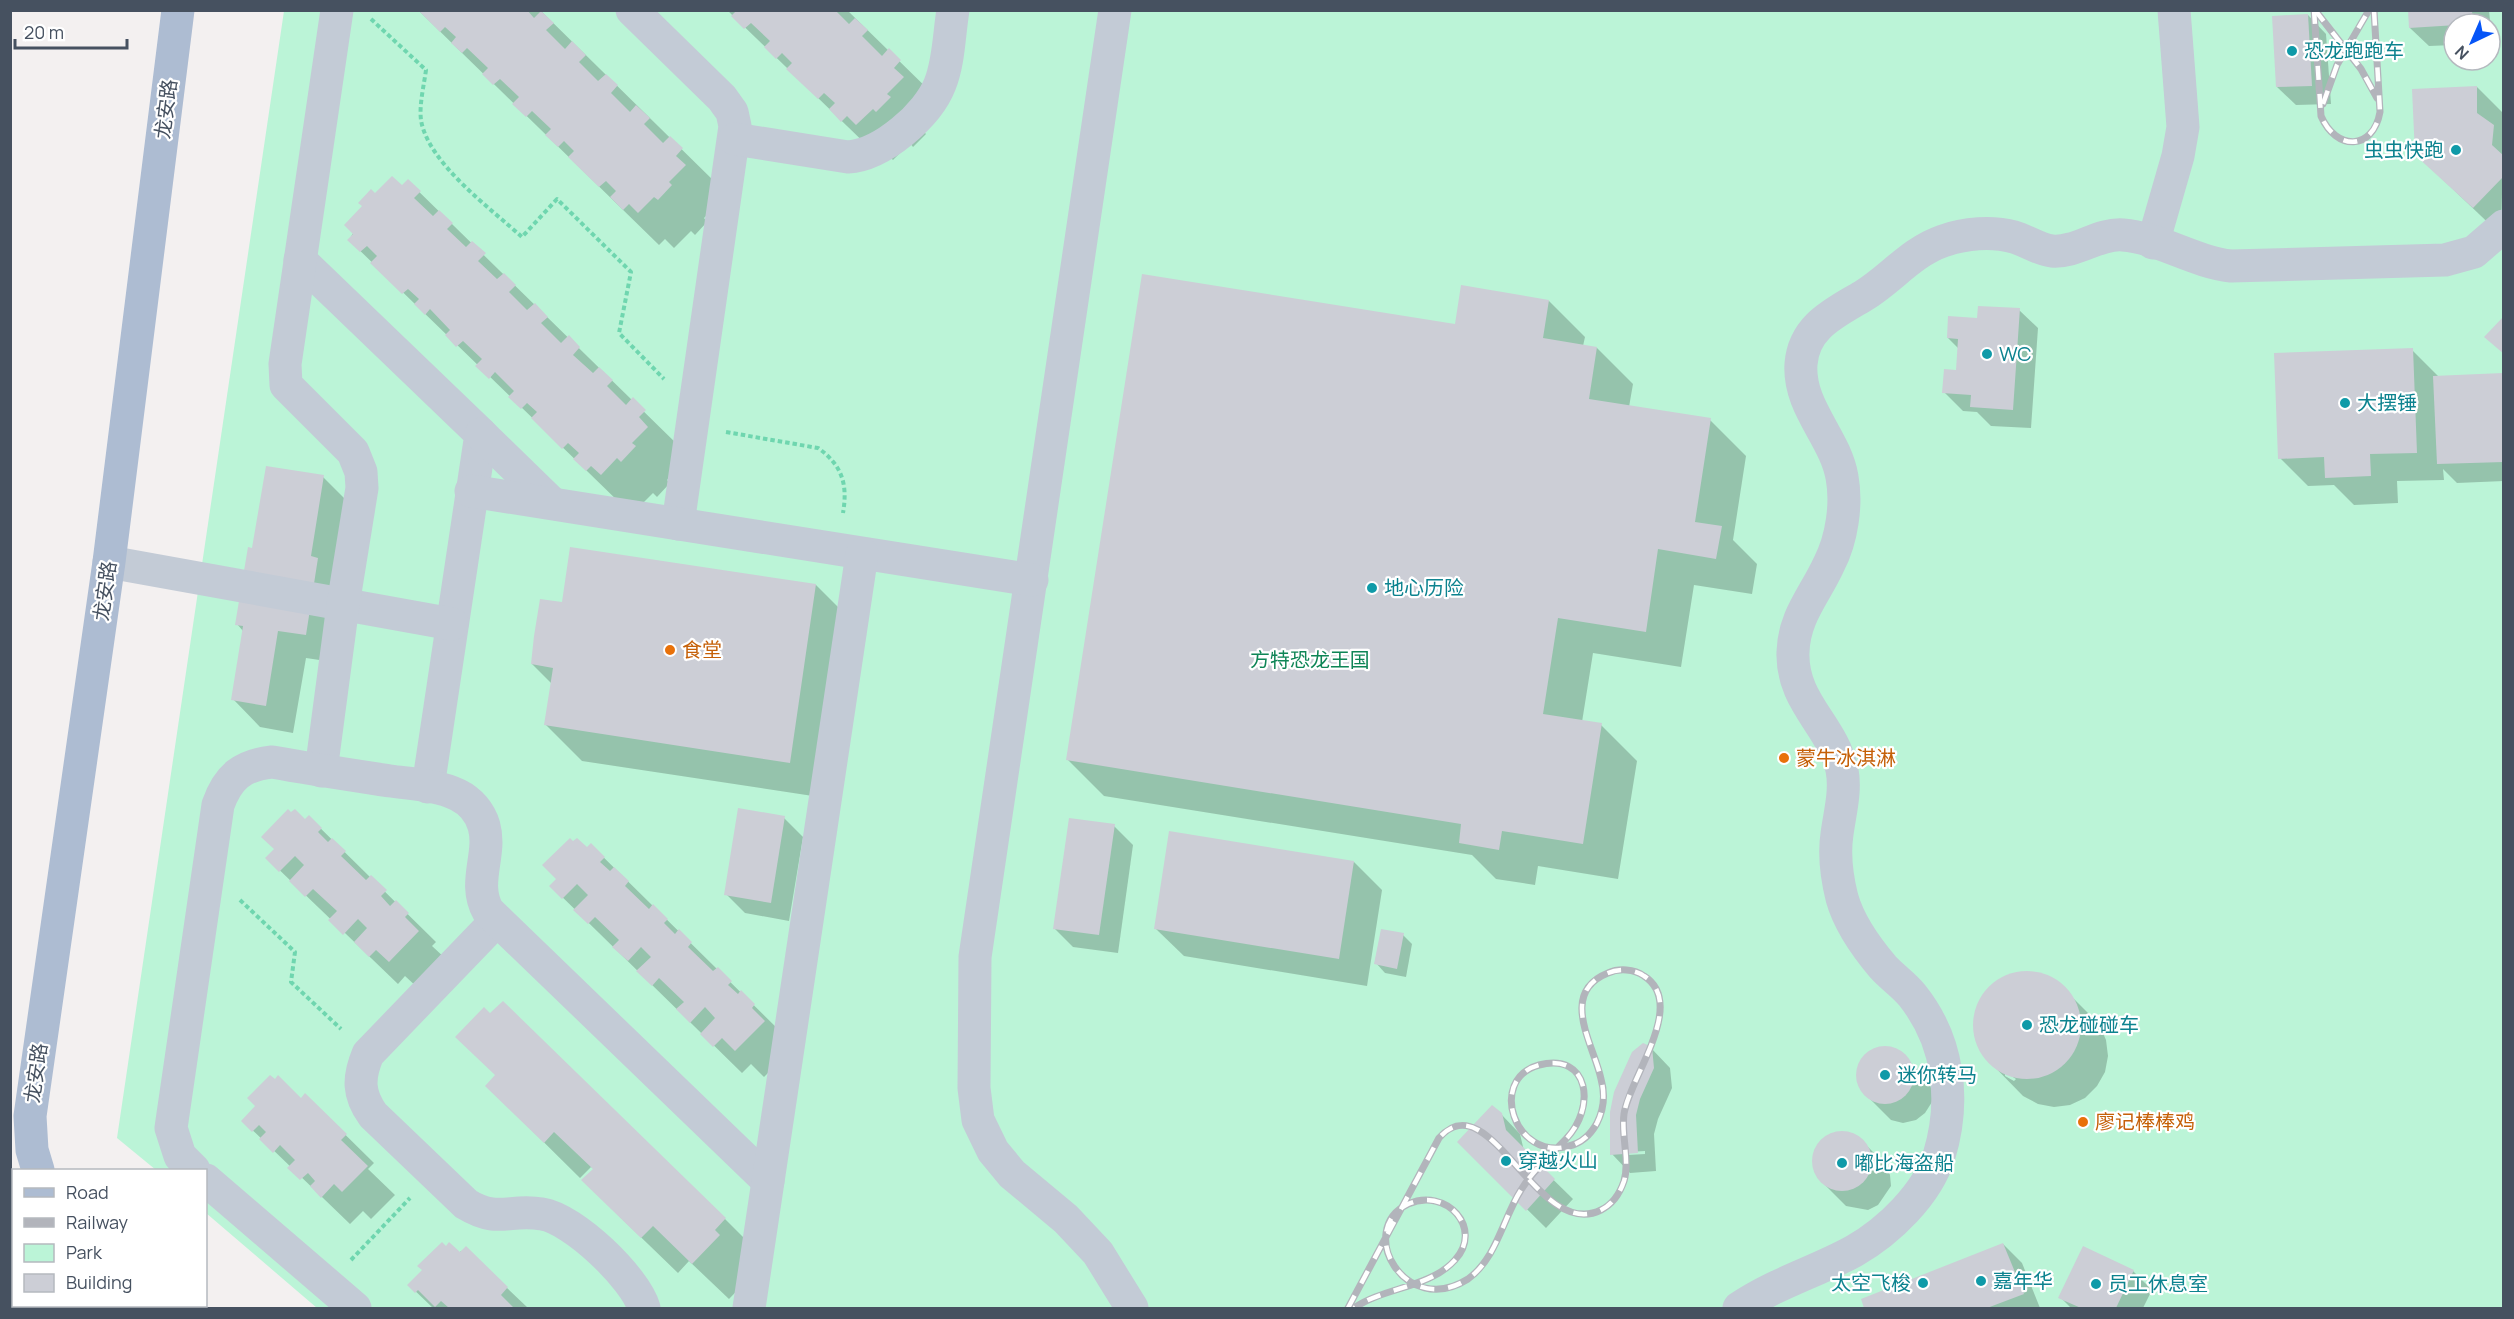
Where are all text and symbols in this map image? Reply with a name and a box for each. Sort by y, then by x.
scale bar [15,12,128,50]
north arrow [2442,12,2502,72]
text: 20 m [24,20,64,44]
place label: 恐龙跑跑车 [2304,37,2404,64]
text: N [2450,41,2473,65]
marker: 恐龙跑跑车 [2285,44,2299,58]
street label: 龙安路 [148,78,183,140]
place label: 虫虫快跑 [2364,136,2444,163]
marker: 虫虫快跑 [2449,143,2463,157]
place label: WC [1999,340,2032,367]
marker: WC [1980,347,1994,361]
place label: 大摆锤 [2357,389,2417,416]
marker: 大摆锤 [2338,396,2352,410]
street label: 龙安路 [87,559,122,623]
place label: 地心历险 [1384,574,1464,601]
marker: 地心历险 [1365,581,1379,595]
place label: 食堂 [682,636,722,663]
marker: 食堂 [663,643,677,657]
park label: 方特恐龙王国 [1250,646,1370,673]
place label: 蒙牛冰淇淋 [1796,744,1896,771]
marker: 蒙牛冰淇淋 [1777,751,1791,765]
place label: 恐龙碰碰车 [2039,1011,2139,1038]
marker: 恐龙碰碰车 [2020,1018,2034,1032]
street label: 龙安路 [18,1041,53,1105]
place label: 迷你转马 [1897,1061,1977,1088]
marker: 迷你转马 [1878,1068,1892,1082]
place label: 廖记棒棒鸡 [2095,1108,2195,1135]
marker: 廖记棒棒鸡 [2076,1115,2090,1129]
place label: 穿越火山 [1518,1147,1598,1174]
place label: 嘟比海盗船 [1854,1149,1954,1176]
marker: 穿越火山 [1499,1154,1513,1168]
marker: 嘟比海盗船 [1835,1156,1849,1170]
legend [12,1169,207,1307]
text: Road [66,1180,109,1204]
text: Railway [66,1210,128,1234]
text: Park [66,1240,103,1264]
place label: 嘉年华 [1993,1267,2053,1294]
place label: 太空飞梭 [1831,1269,1911,1296]
text: Building [66,1270,132,1294]
place label: 员工休息室 [2108,1270,2208,1297]
marker: 嘉年华 [1974,1274,1988,1288]
marker: 太空飞梭 [1916,1276,1930,1290]
marker: 员工休息室 [2089,1277,2103,1291]

